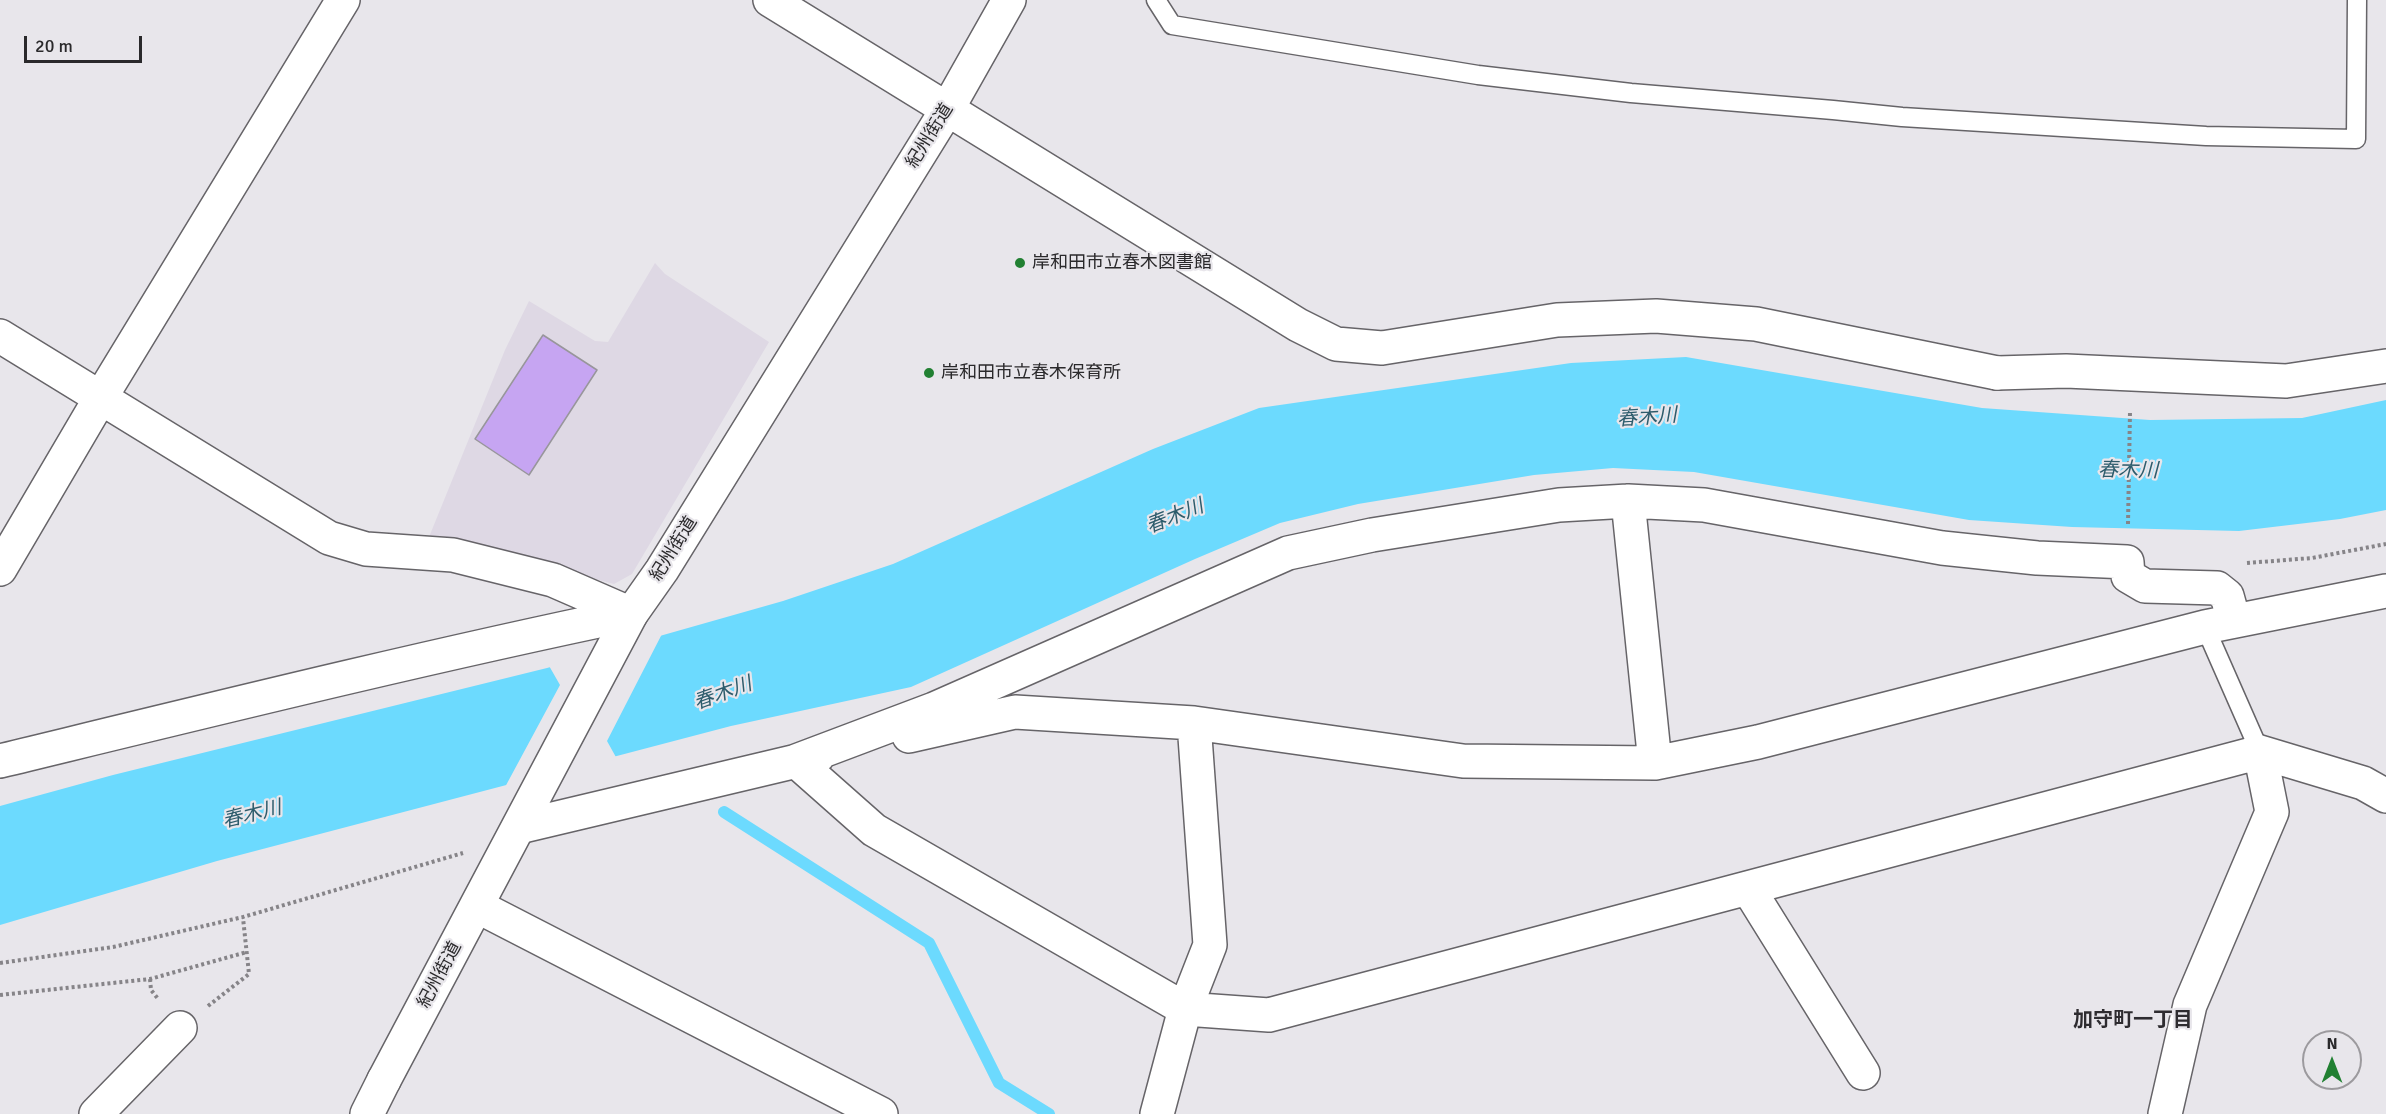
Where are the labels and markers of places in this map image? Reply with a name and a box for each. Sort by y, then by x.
place label: 岸和田市立春木図書館 [1032,252,1212,274]
marker: 岸和田市立春木図書館 [1013,256,1027,270]
place label: 岸和田市立春木保育所 [941,362,1121,384]
marker: 岸和田市立春木保育所 [922,366,936,380]

